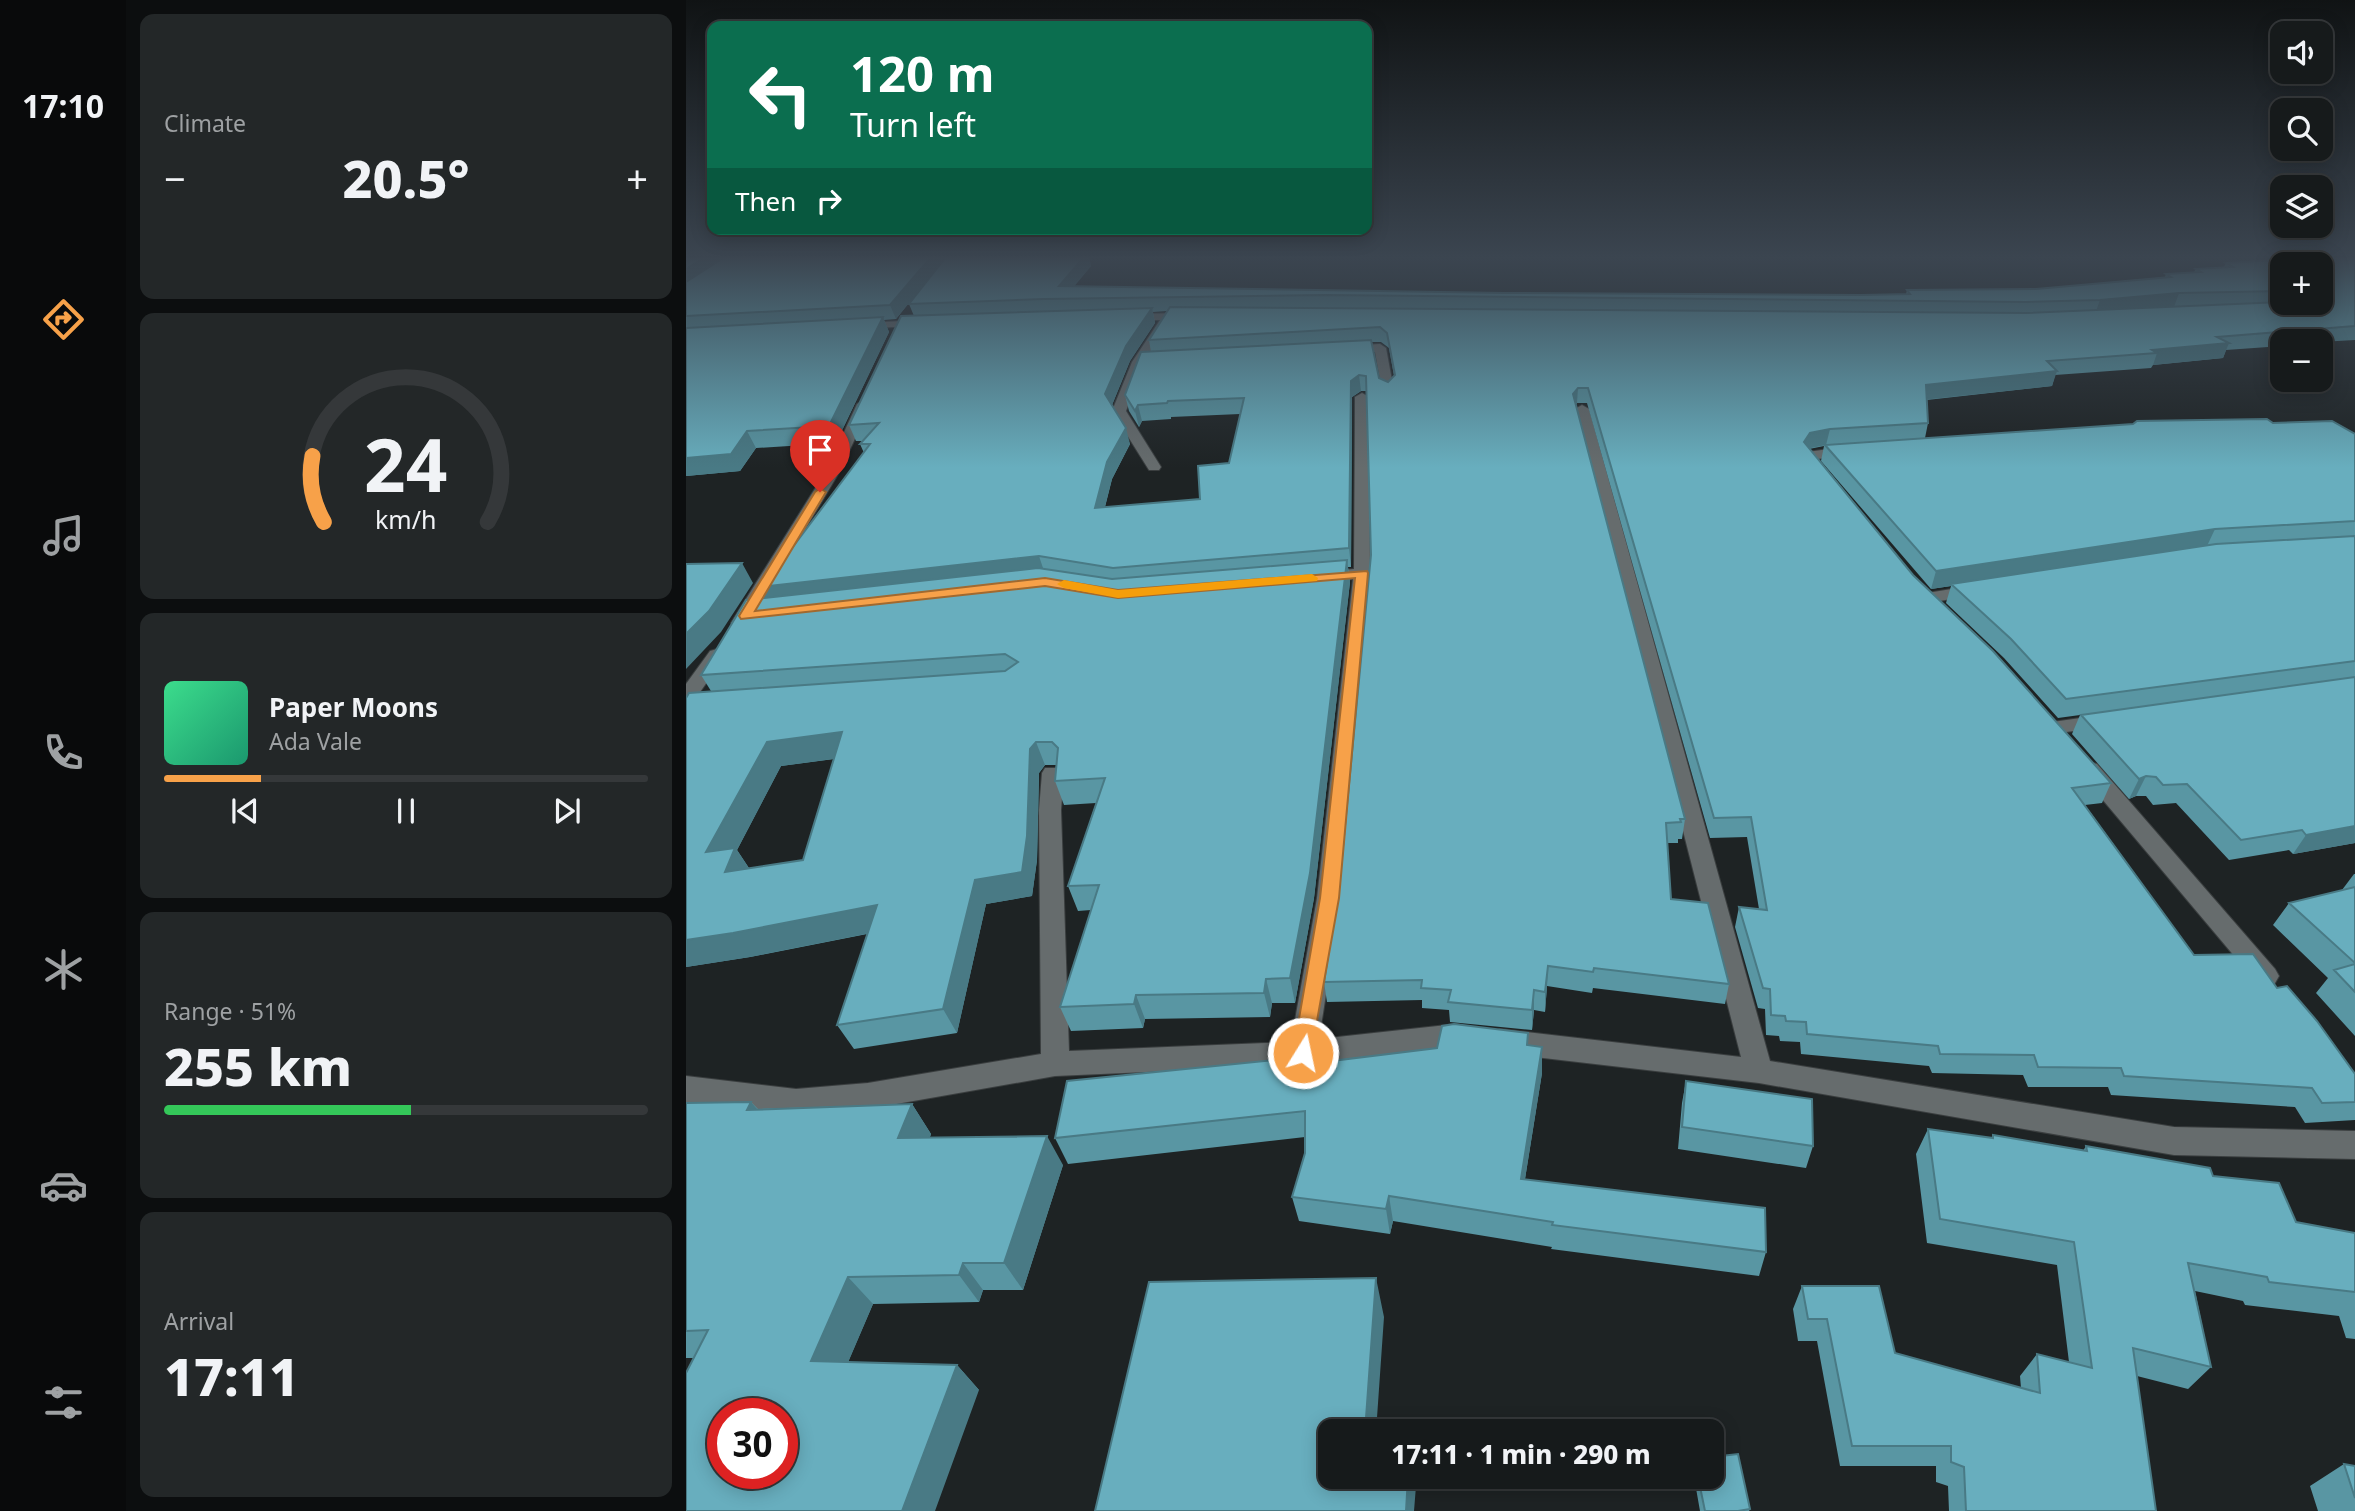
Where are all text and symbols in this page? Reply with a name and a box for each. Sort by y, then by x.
map controls [2270,21,2333,392]
button: sound [2270,21,2333,84]
text: 120 m [850,40,995,106]
icon: left [735,49,826,140]
text: 17:10 [22,84,104,127]
button: search [2270,98,2333,161]
text: Turn left [850,103,976,146]
text: Climate [164,107,246,139]
text: 20.5° [343,142,469,213]
text: − [164,152,186,204]
text: + [626,152,648,204]
button: layers [2270,175,2333,238]
icon: right [810,182,848,220]
text: Then [735,183,796,219]
button: + [2270,252,2333,315]
icon: directions [39,295,88,344]
button: − [2270,329,2333,392]
text: 24 [364,415,448,514]
pin [790,420,850,492]
icon: arrive [801,431,839,469]
text: km/h [375,502,437,536]
icon: music [39,511,88,560]
text: Paper Moons [269,689,438,725]
text: Ada Vale [269,725,362,757]
icon: phone [39,728,88,777]
icon: previous [226,792,264,830]
icon: pause [387,792,425,830]
icon: next [548,792,586,830]
icon: climate [39,945,88,994]
text: Range · 51% [164,995,296,1027]
position arrow [1266,1016,1340,1090]
text: 255 km [164,1030,352,1101]
icon: car [39,1161,88,1210]
text: Arrival [164,1305,234,1337]
text: 17:11 [164,1340,299,1411]
icon: filters [39,1378,88,1427]
speed limit sign: 30 [707,1398,798,1489]
text: 17:11 · 1 min · 290 m [1391,1436,1651,1472]

